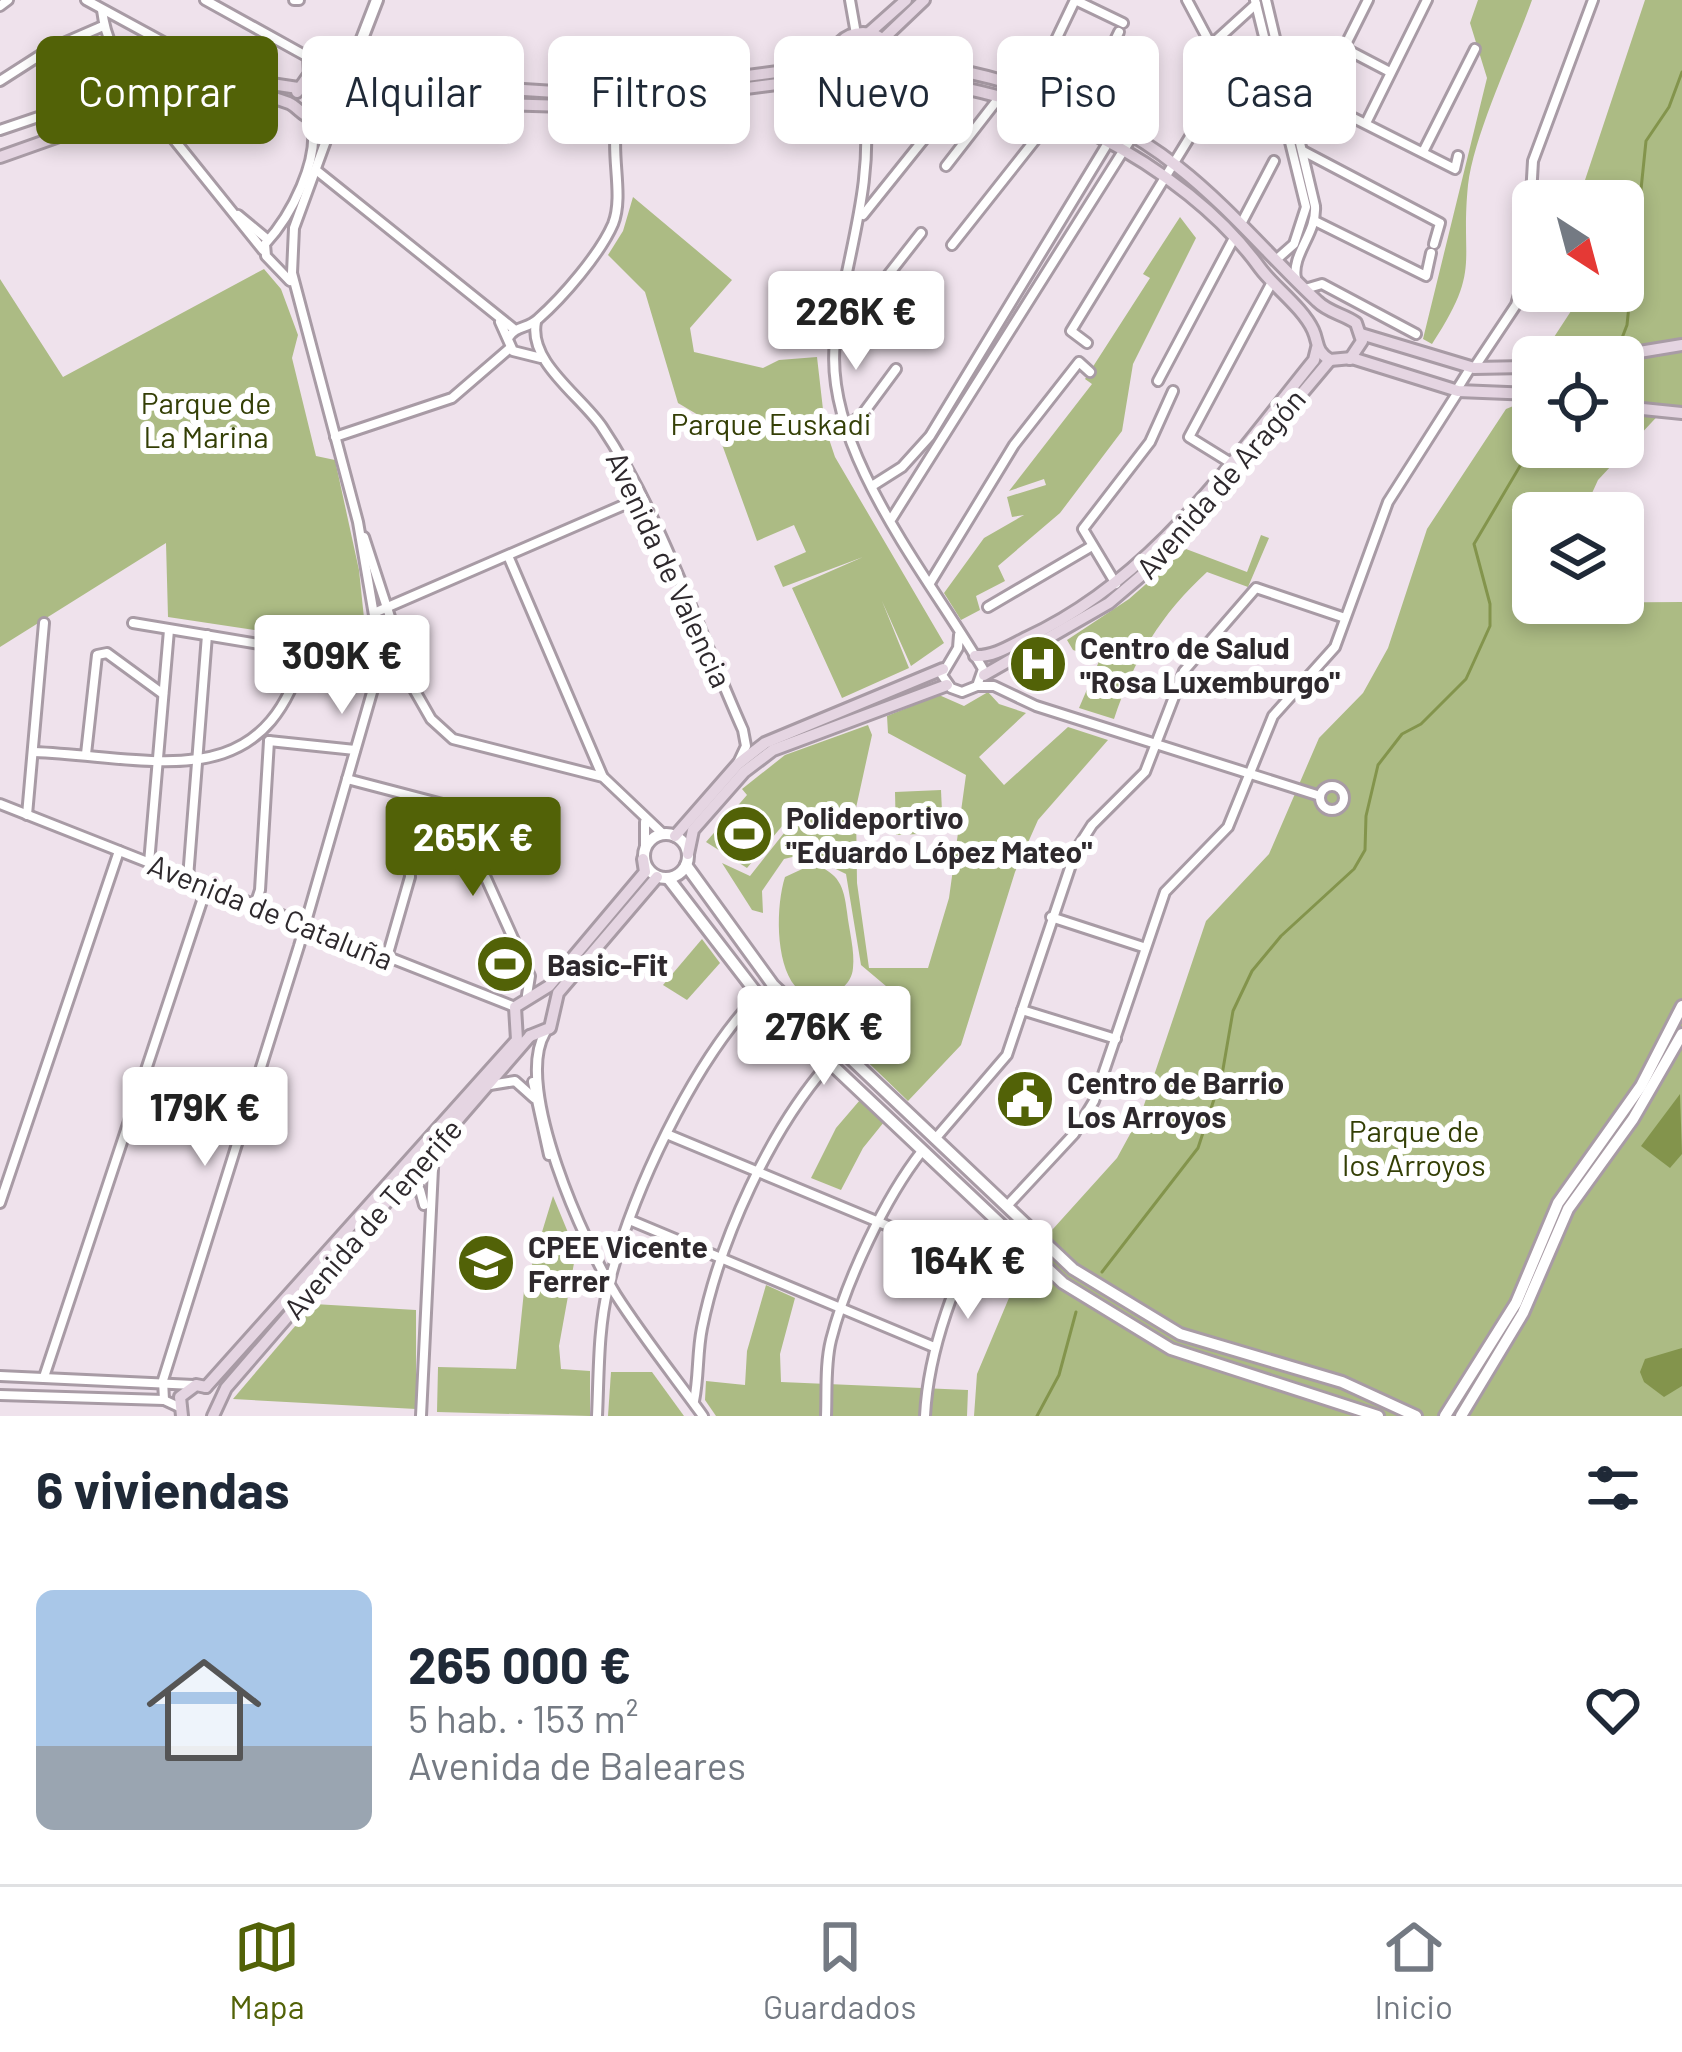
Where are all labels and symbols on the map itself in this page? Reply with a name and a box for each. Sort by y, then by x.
north arrow [1512,180,1644,312]
pin: 226K € [758,271,954,373]
street label: Avenida de Aragón [1128,381,1312,585]
park label: Parque de La Marina [141,384,271,454]
park label: Parque Euskadi [671,405,871,441]
street label: Avenida de Valencia [600,445,740,693]
pin: 309K € [244,615,440,717]
place label: Centro de Salud "Rosa Luxemburgo" [1080,629,1340,699]
hospital icon: Centro de Salud "Rosa Luxemburgo" [1007,633,1069,695]
pin: 265K € [375,797,571,899]
place label: Polideportivo "Eduardo López Mateo" [786,799,1092,869]
sports icon: Polideportivo "Eduardo López Mateo" [713,803,775,865]
street label: Avenida de Cataluña [143,845,399,977]
sports icon: Basic-Fit [474,933,536,995]
place label: Basic-Fit [547,946,668,982]
pin: 276K € [726,986,922,1088]
place label: Centro de Barrio Los Arroyos [1067,1064,1284,1134]
pin: 179K € [107,1067,303,1169]
public building icon: Centro de Barrio Los Arroyos [994,1068,1056,1130]
street label: Avenida de Tenerife [275,1110,469,1326]
park label: Parque de los Arroyos [1342,1112,1486,1182]
pin: 164K € [870,1220,1066,1322]
place label: CPEE Vicente Ferrer [528,1228,708,1298]
school or university icon: CPEE Vicente Ferrer [455,1232,517,1294]

